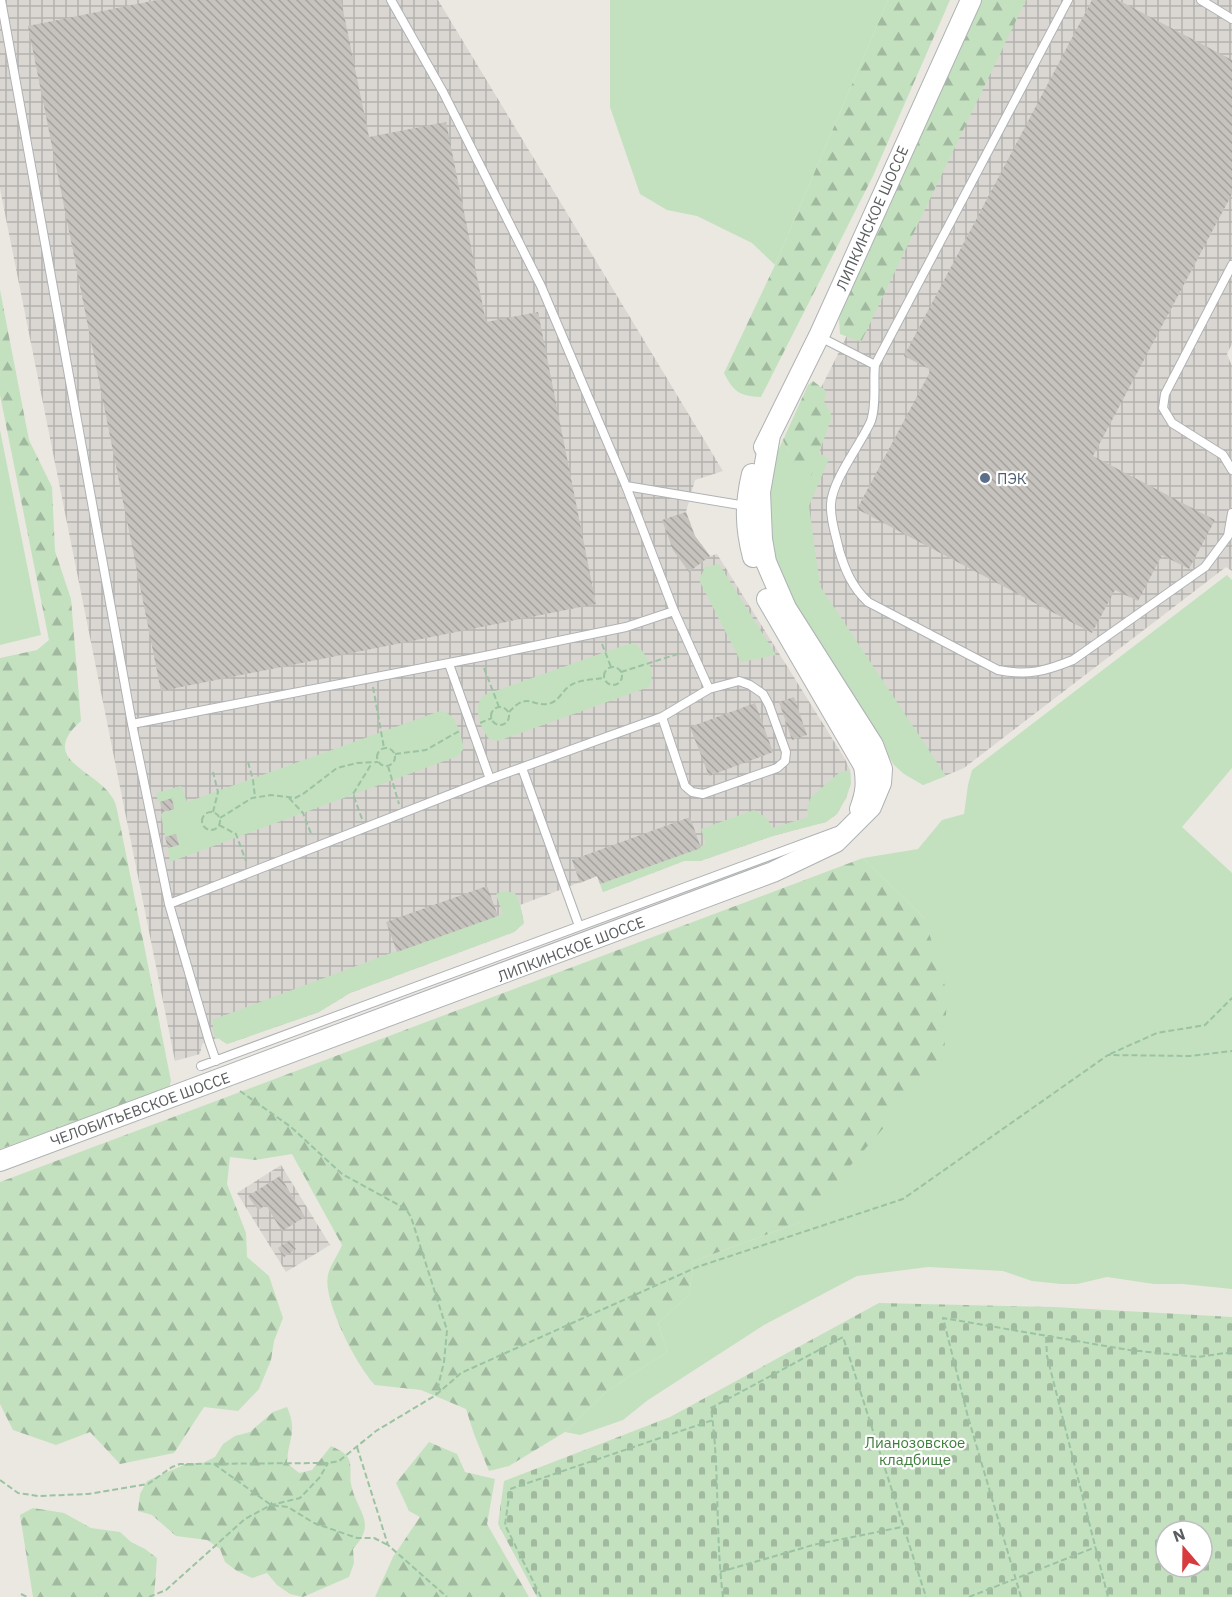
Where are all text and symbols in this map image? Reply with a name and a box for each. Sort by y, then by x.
street label: ЛИПКИНСКОЕ ШОССЕ [832,143,912,293]
place label: ПЭК [997,469,1027,488]
marker: ПЭК [978,471,992,485]
street label: ЛИПКИНСКОЕ ШОССЕ [495,912,647,986]
street label: ЧЕЛОБИТЬЕВСКОЕ ШОССЕ [48,1068,232,1150]
park label: Лианозовское кладбище [865,1433,965,1469]
north arrow [1154,1519,1214,1579]
text: N [1170,1524,1188,1546]

